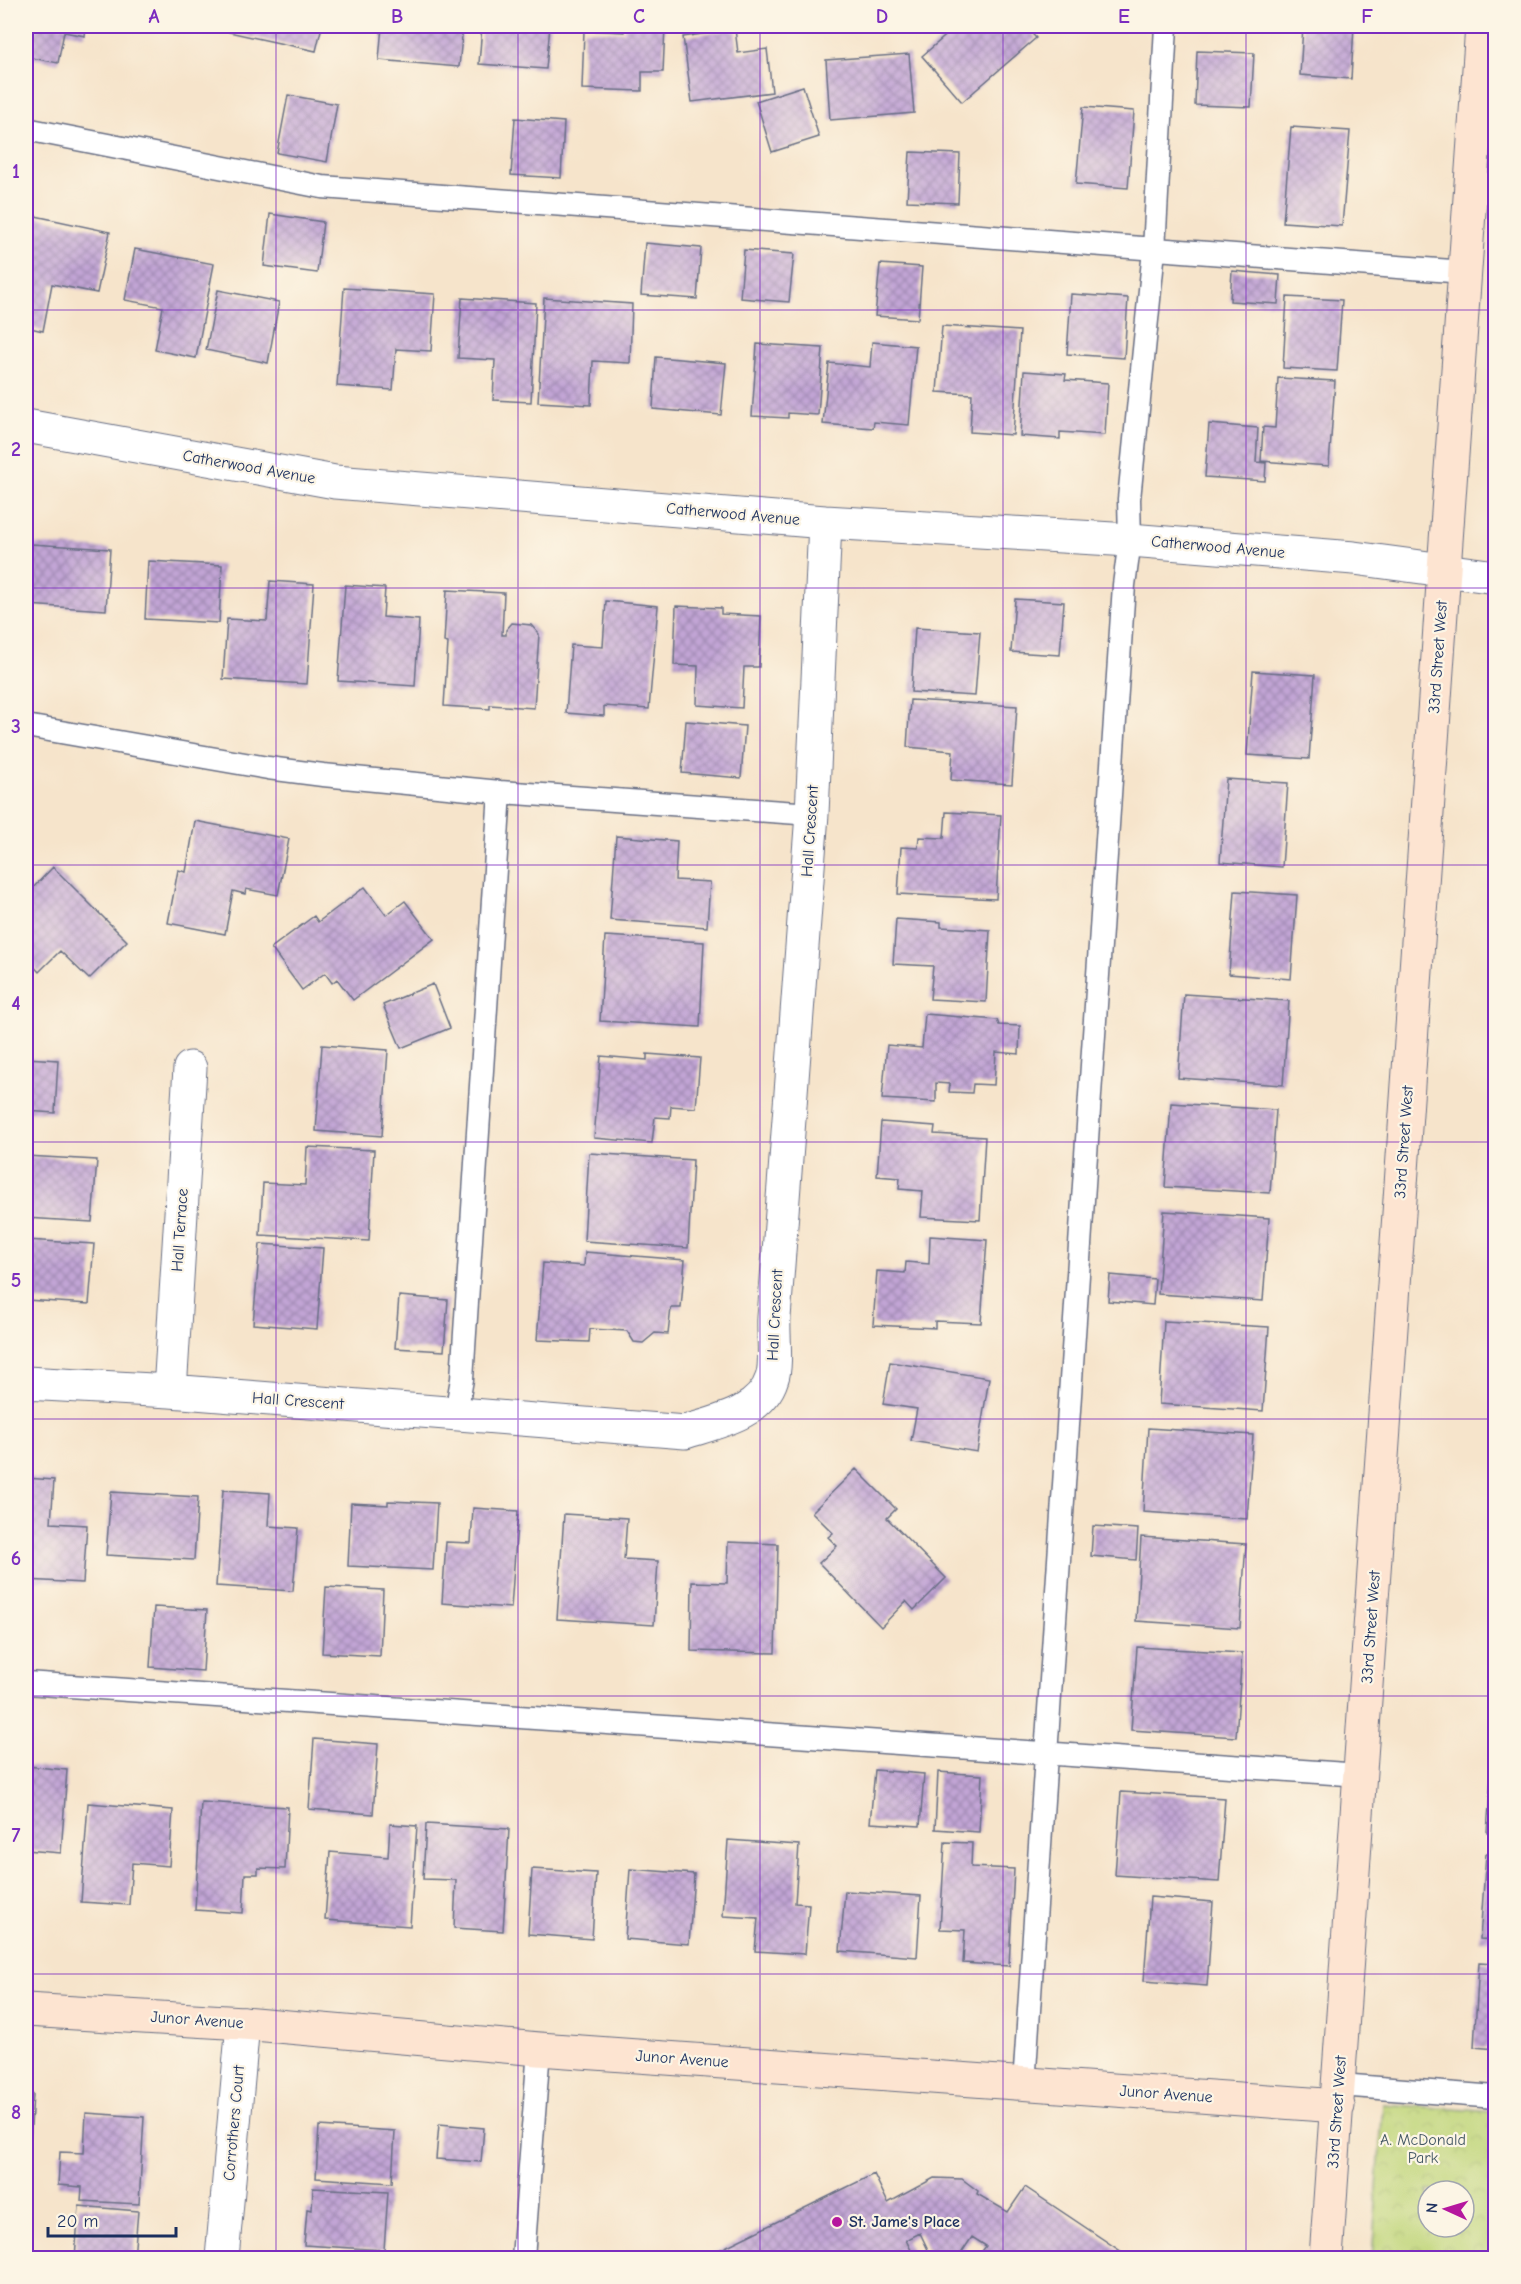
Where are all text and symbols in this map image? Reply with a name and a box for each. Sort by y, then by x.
text: A [148,5,160,28]
text: B [391,5,403,28]
text: C [633,5,645,28]
text: D [876,5,888,28]
text: E [1118,5,1130,28]
text: F [1361,5,1373,28]
text: 1 [12,160,20,183]
text: 2 [11,438,21,461]
street label: Catherwood Avenue [181,446,317,488]
street label: Catherwood Avenue [665,499,801,529]
street label: Catherwood Avenue [1150,532,1286,562]
street label: 33rd Street West [1425,599,1451,714]
text: 3 [11,715,21,738]
street label: Hall Crescent [798,784,822,877]
text: 4 [11,992,21,1015]
street label: 33rd Street West [1391,1084,1417,1199]
street label: Hall Terrace [168,1188,192,1272]
street label: Hall Crescent [764,1268,786,1361]
text: 5 [11,1269,21,1292]
street label: Hall Crescent [252,1389,345,1413]
text: 6 [11,1547,21,1570]
street label: 33rd Street West [1358,1569,1384,1684]
text: 7 [12,1824,21,1847]
street label: Junor Avenue [150,2008,244,2032]
street label: Junor Avenue [635,2047,729,2071]
street label: 33rd Street West [1324,2054,1350,2169]
street label: Corrothers Court [220,2064,248,2182]
street label: Junor Avenue [1119,2082,1213,2106]
text: 8 [11,2101,21,2124]
park label: A. McDonald Park [1380,2131,1466,2167]
north arrow [1416,2179,1476,2239]
scale bar [48,2200,176,2238]
text: N [1423,2202,1441,2214]
text: 20 m [57,2211,98,2232]
place label: St. Jame's Place [849,2213,960,2231]
marker: St. Jame's Place [830,2215,844,2229]

